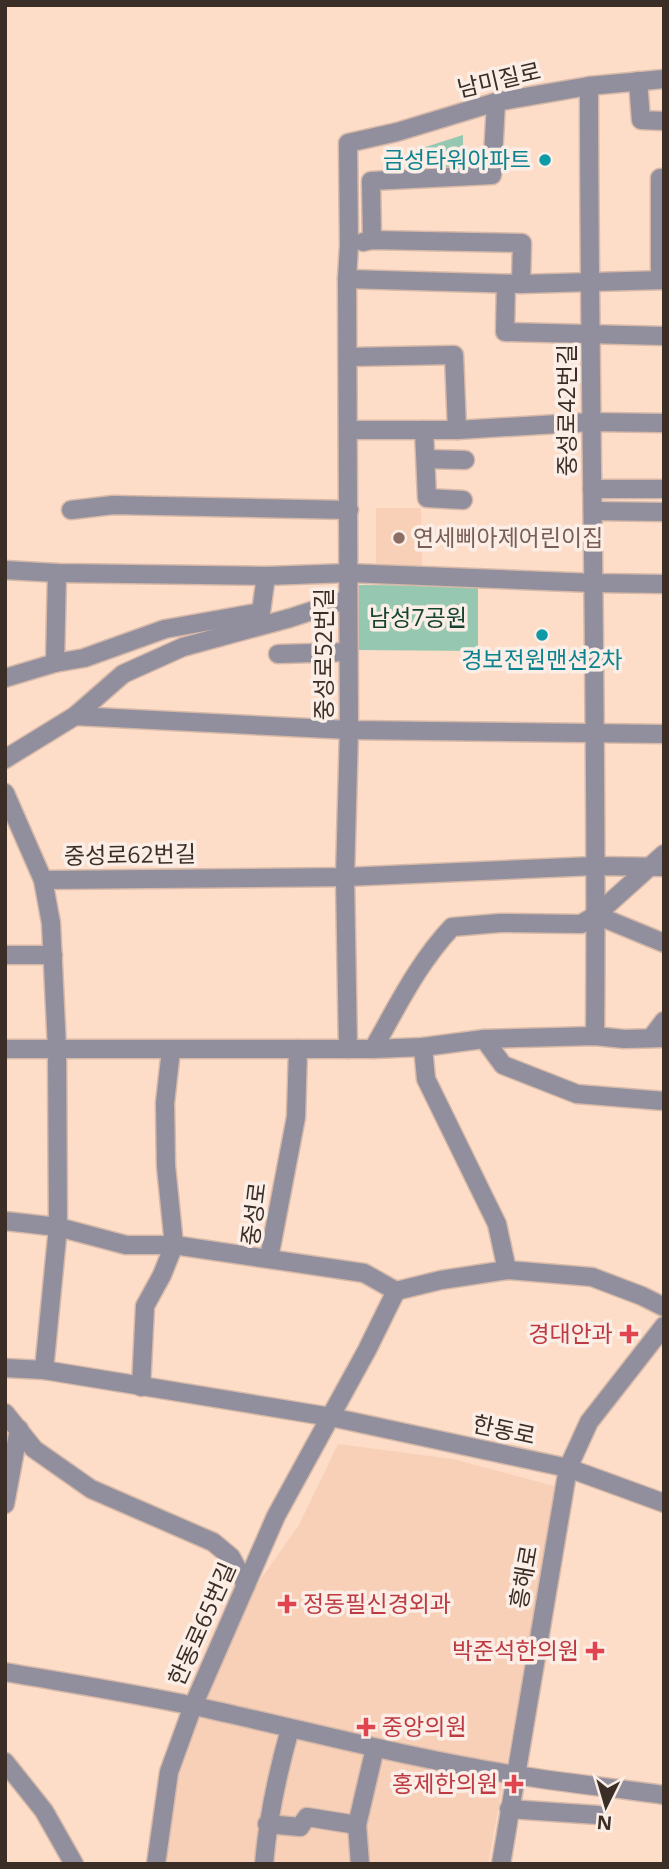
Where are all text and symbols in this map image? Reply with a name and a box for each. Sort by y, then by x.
street label: 남미질로 [454,54,544,104]
place label: 금성타워아파트 [383,143,531,175]
marker: 금성타워아파트 [537,152,553,168]
street label: 중성로42번길 [550,344,582,476]
place label: 연세삐아제어린이집 [413,521,603,553]
marker: 연세삐아제어린이집 [391,530,407,546]
street label: 중성로52번길 [307,588,339,720]
park label: 남성7공원 [369,601,467,633]
marker: 경보전원맨션2차 [534,627,550,643]
place label: 경보전원맨션2차 [461,643,623,675]
street label: 중성로62번길 [64,837,196,871]
street label: 중성로 [233,1180,273,1247]
place label: 경대안과 [528,1317,613,1349]
marker: 경대안과 [619,1324,639,1344]
street label: 한동로 [470,1407,539,1451]
street label: 흥해로 [502,1543,544,1611]
street label: 한동로65번길 [160,1557,243,1690]
place label: 정동필신경외과 [303,1587,451,1619]
marker: 정동필신경외과 [277,1594,297,1614]
place label: 박준석한의원 [452,1634,579,1666]
marker: 박준석한의원 [585,1641,605,1661]
place label: 중앙의원 [382,1710,467,1742]
marker: 중앙의원 [356,1717,376,1737]
place label: 홍제한의원 [392,1767,498,1799]
north arrow [571,1771,641,1841]
marker: 홍제한의원 [504,1774,524,1794]
text: N [596,1809,613,1837]

